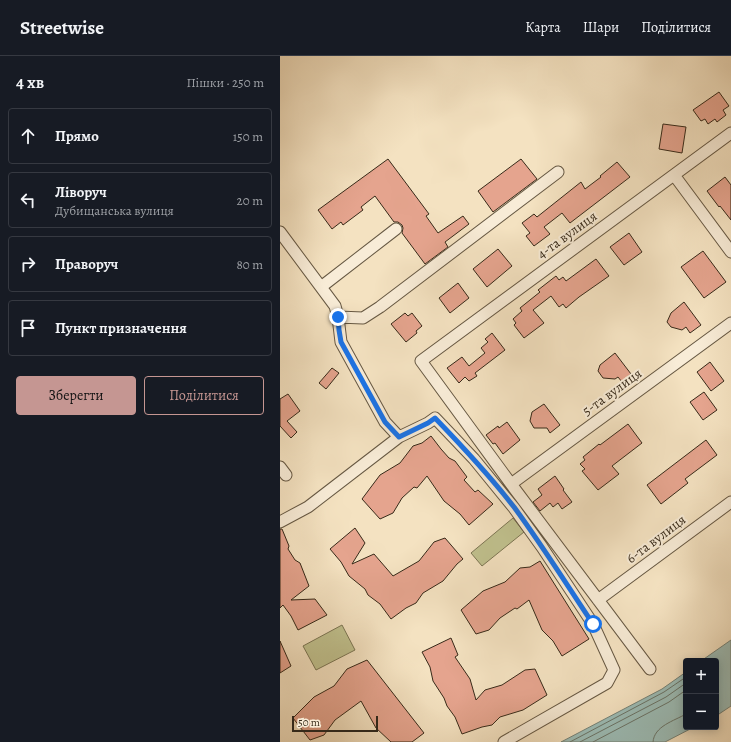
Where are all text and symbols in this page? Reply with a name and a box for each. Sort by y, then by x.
text: Streetwise [20,15,104,41]
text: Карта [525,18,561,37]
text: Шари [583,18,619,37]
text: Поділитися [641,18,711,37]
text: 4 хв [16,71,44,94]
text: Пішки · 250 m [186,74,264,91]
icon: ahead [17,125,39,147]
text: Прямо [55,126,99,146]
text: 150 m [233,128,263,145]
text: Ліворуч [55,182,107,202]
icon: left [17,189,39,211]
text: 20 m [237,192,263,209]
text: Дубищанська вулиця [55,202,174,219]
street label: 4-та вулиця [533,207,601,263]
icon: right [17,253,39,275]
text: Праворуч [55,254,118,274]
text: 80 m [236,256,263,273]
route end [329,308,347,326]
icon: arrive [17,317,39,339]
text: Пункт призначення [55,318,187,338]
street label: 5-та вулиця [578,364,646,420]
button: Зберегти [16,376,136,415]
button: Поділитися [144,376,264,415]
street label: 6-та вулиця [622,510,690,568]
route start [584,615,602,633]
map controls [683,658,719,730]
button: + [683,658,719,694]
button: − [683,694,719,730]
scale bar [292,714,378,733]
text: 50 m [298,715,320,730]

